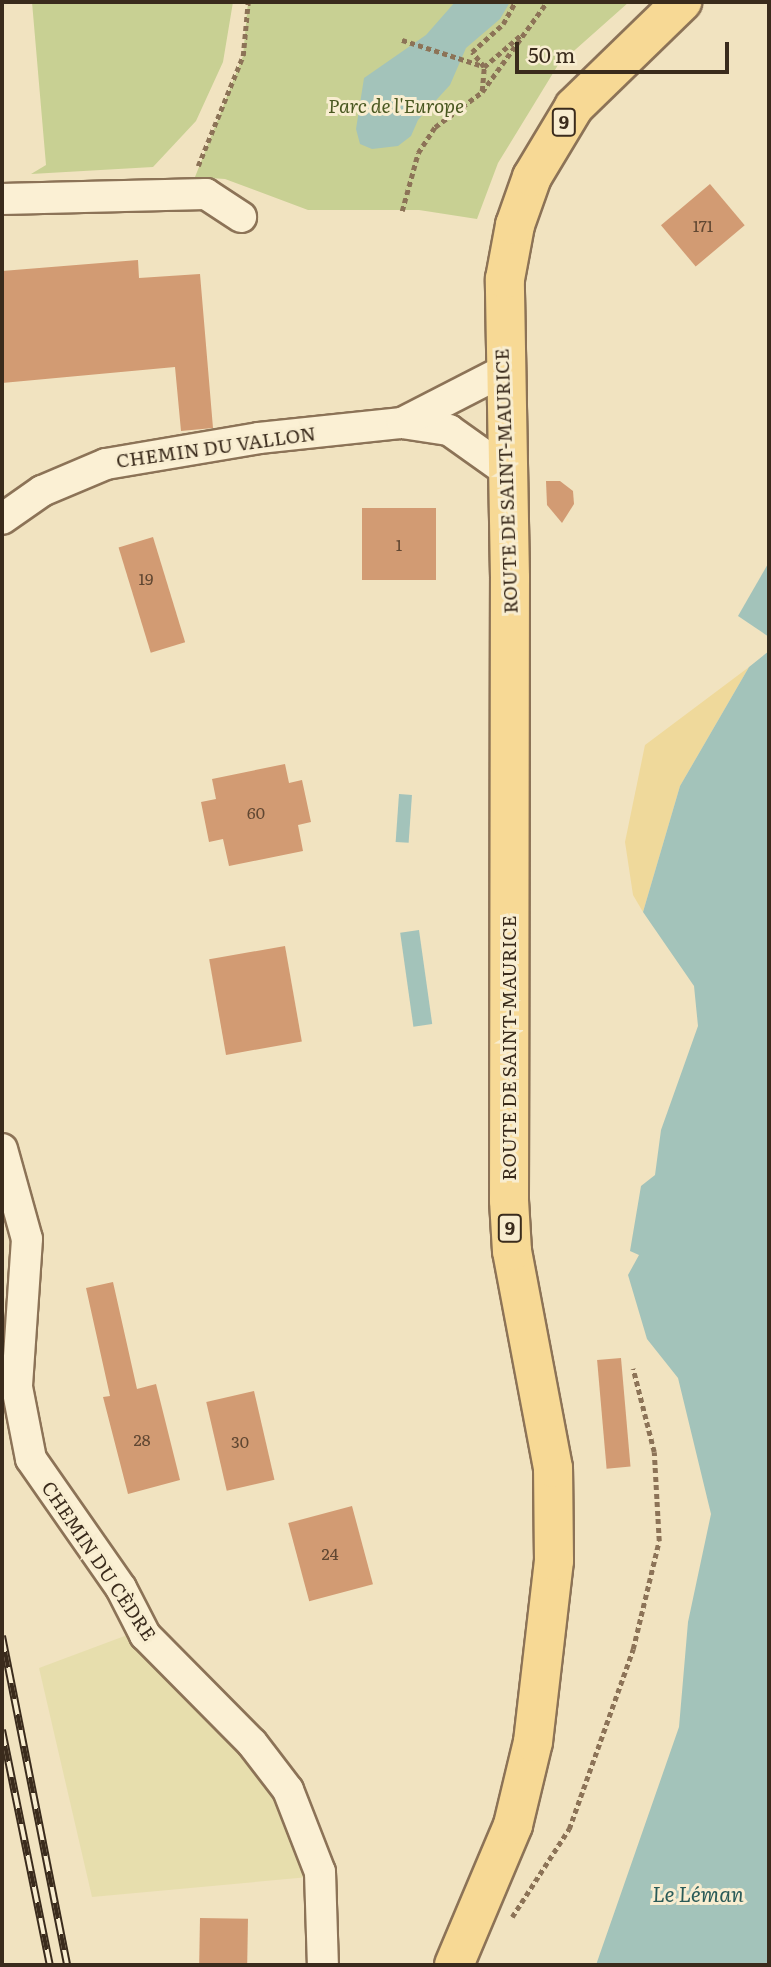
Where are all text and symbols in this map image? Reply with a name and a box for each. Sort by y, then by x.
scale bar [519,28,732,72]
text: 50 m [528,38,575,69]
park label: Parc de l'Europe [328,95,464,117]
road number: 9 [552,107,576,136]
house number: 171 [693,215,713,235]
street label: ROUTE DE SAINT-MAURICE [490,348,522,614]
street label: CHEMIN DU VALLON [115,422,317,472]
house number: 1 [396,534,402,554]
house number: 19 [139,568,153,588]
house number: 60 [247,802,265,822]
street label: ROUTE DE SAINT-MAURICE [498,915,520,1181]
road number: 9 [498,1213,522,1242]
house number: 28 [134,1429,150,1449]
house number: 30 [231,1431,249,1451]
street label: CHEMIN DU CÈDRE [37,1477,161,1645]
house number: 24 [322,1543,338,1563]
water label: Le Léman [652,1880,744,1906]

